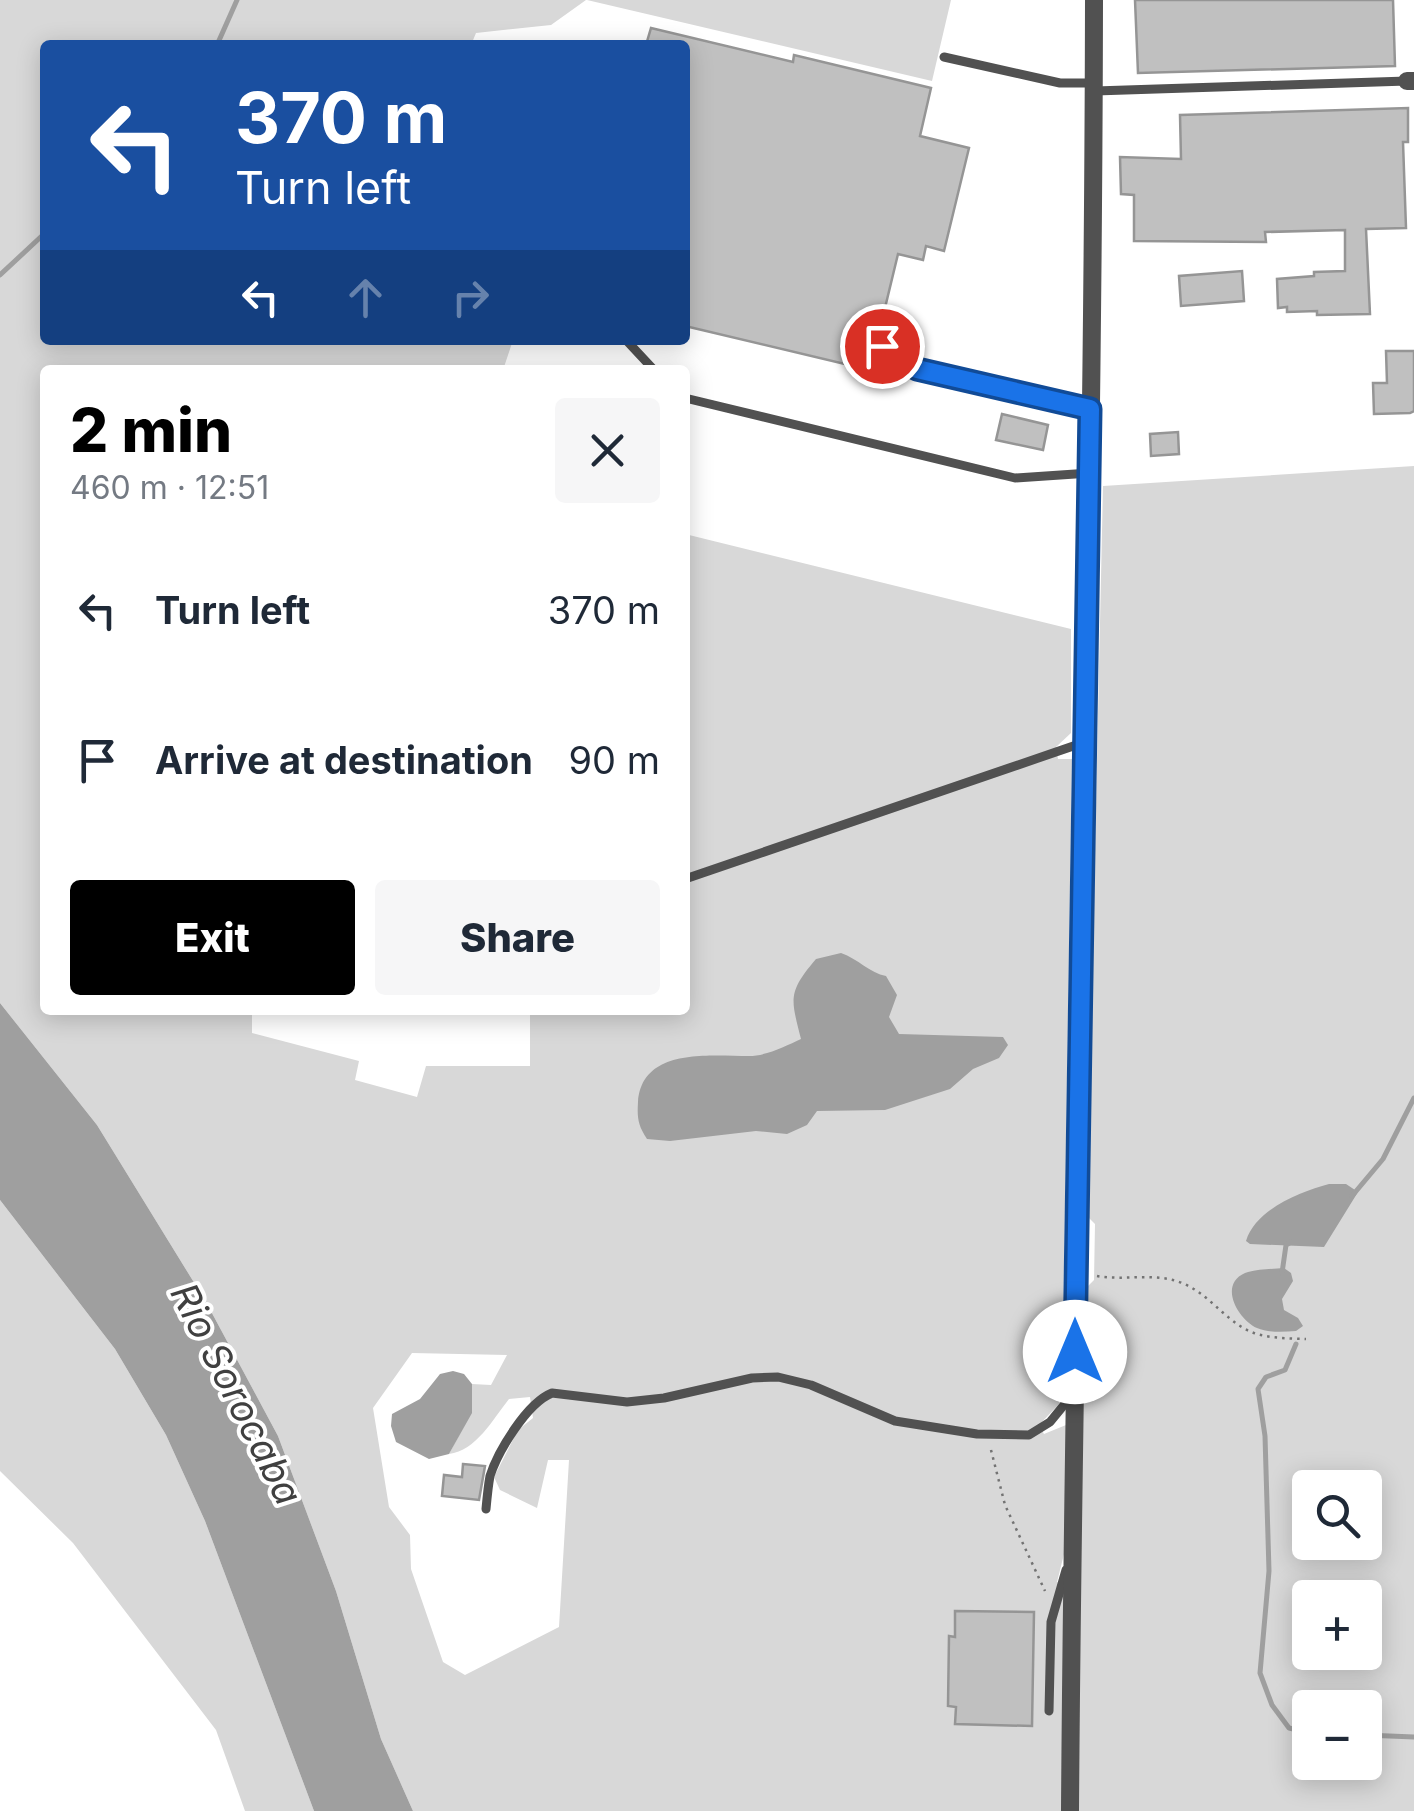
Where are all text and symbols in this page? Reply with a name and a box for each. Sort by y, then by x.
text: 370 m [235,75,447,160]
icon: left [70,80,200,210]
text: Turn left [235,160,411,215]
icon: left [233,270,288,325]
icon: ahead [338,270,393,325]
icon: right [443,270,498,325]
pin [840,304,925,389]
icon: arrive [855,319,910,374]
text: 2 min [70,394,232,466]
button: close [555,398,660,503]
text: 460 m · 12:51 [70,468,269,507]
icon: left [70,583,125,638]
text: Turn left [155,587,310,633]
text: 370 m [548,587,660,633]
icon: arrive [70,733,125,788]
text: Arrive at destination [155,737,533,783]
text: 90 m [568,737,660,783]
button: Exit [70,880,355,995]
button: Share [375,880,660,995]
water label: Rio Sorocaba [161,1275,312,1512]
position arrow [1023,1300,1127,1404]
map controls [1292,1470,1382,1780]
button: search [1292,1470,1382,1560]
button: + [1292,1580,1382,1670]
button: − [1292,1690,1382,1780]

